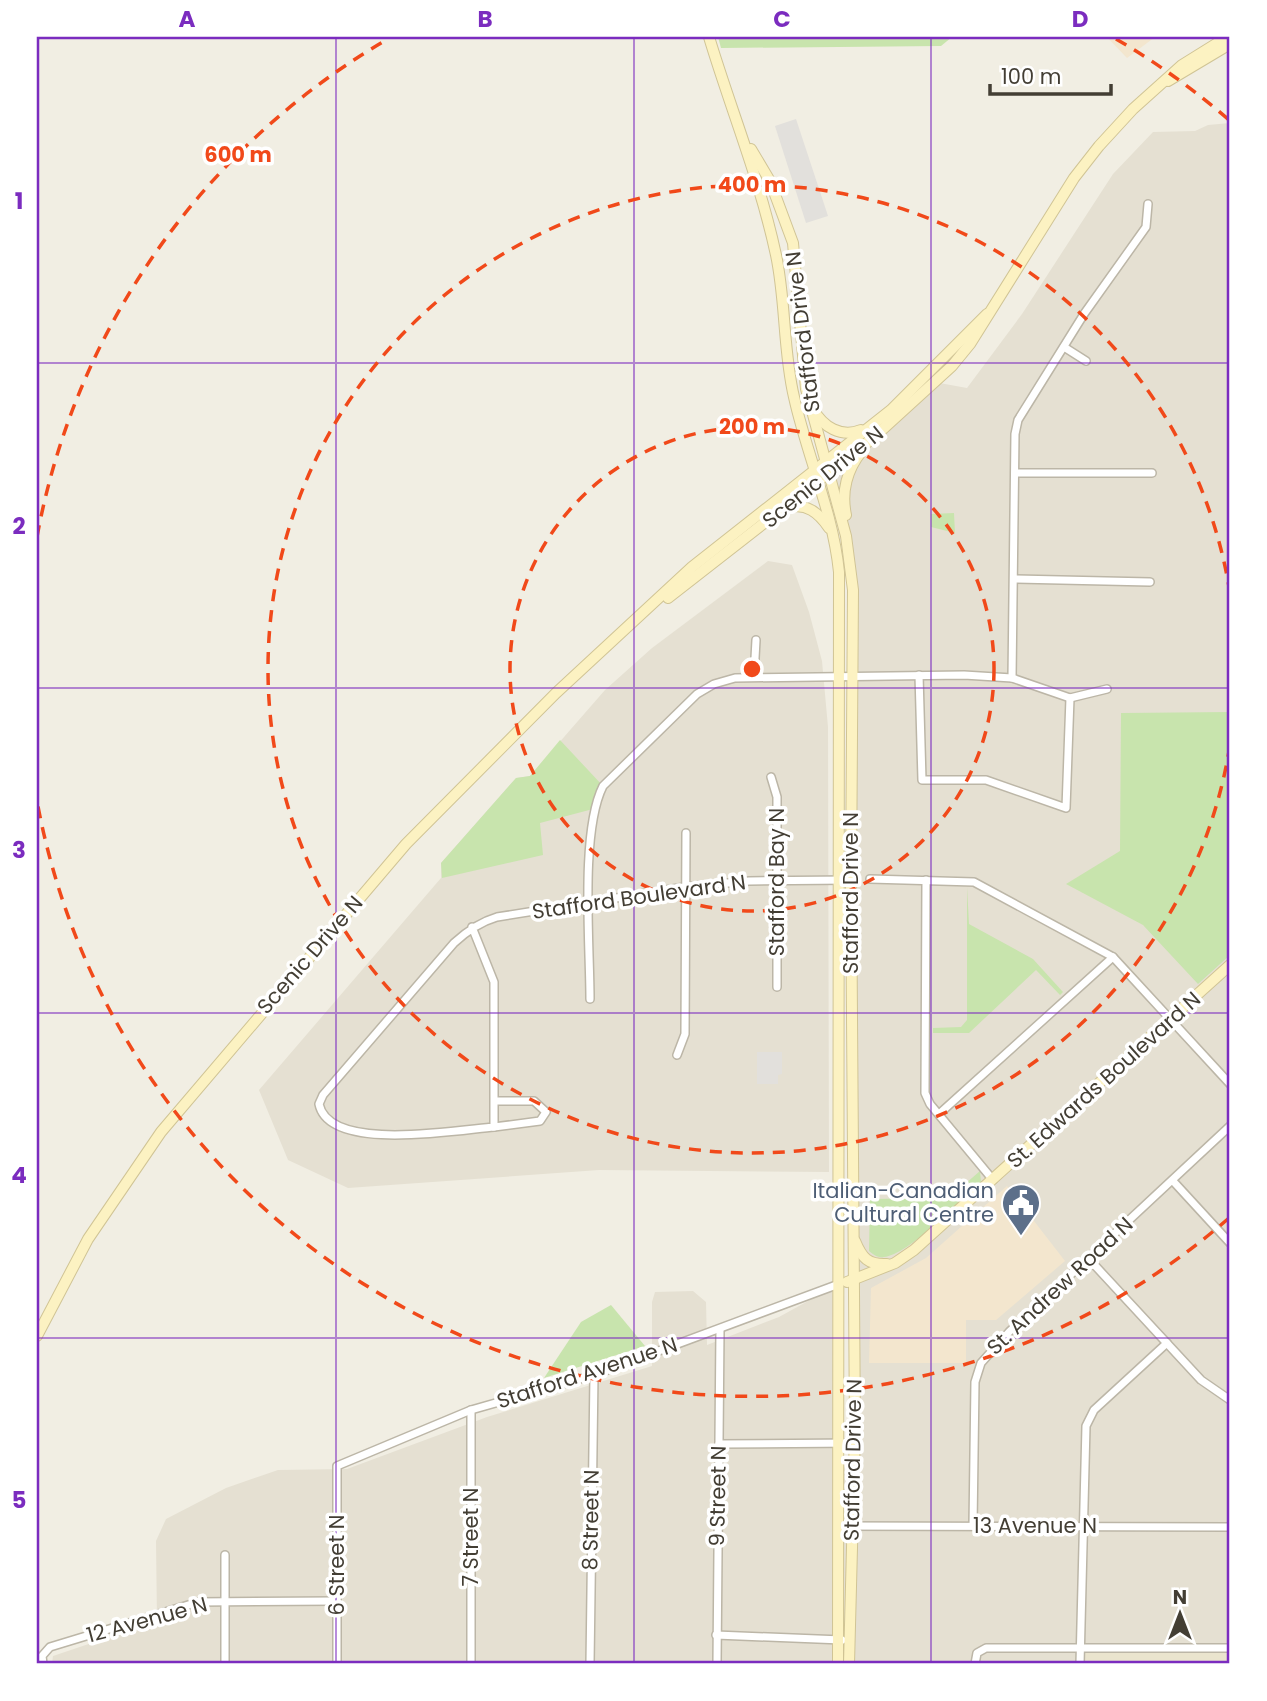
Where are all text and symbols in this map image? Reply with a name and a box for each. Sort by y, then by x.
text: A [179,3,196,35]
text: B [477,3,493,35]
text: C [773,3,791,35]
text: D [1072,3,1088,35]
scale bar [990,52,1111,96]
text: 100 m [1001,62,1061,91]
text: 600 m [204,140,272,169]
text: 400 m [718,170,786,199]
text: 1 [15,185,23,217]
street label: Stafford Drive N [778,250,827,414]
text: 200 m [719,412,785,441]
street label: Scenic Drive N [756,419,889,534]
text: 2 [12,510,26,542]
centre of rings [740,657,764,681]
street label: Stafford Bay N [762,808,791,956]
street label: Stafford Drive N [836,812,865,974]
text: 3 [12,834,26,866]
street label: Stafford Boulevard N [530,867,748,926]
street label: Scenic Drive N [250,889,369,1020]
street label: St. Edwards Boulevard N [1001,985,1207,1174]
text: 4 [11,1159,27,1191]
place label: Italian-Canadian Cultural Centre [812,1176,994,1229]
public building icon: Italian-Canadian Cultural Centre [1000,1182,1042,1237]
street label: St. Andrew Road N [980,1210,1139,1361]
street label: Stafford Avenue N [493,1330,681,1415]
street label: Stafford Drive N [837,1379,868,1541]
street label: 9 Street N [702,1445,733,1547]
street label: 8 Street N [575,1469,606,1571]
text: 5 [12,1484,26,1516]
street label: 7 Street N [456,1488,485,1586]
street label: 13 Avenue N [973,1511,1097,1540]
street label: 6 Street N [322,1515,351,1615]
north arrow [1144,1578,1214,1648]
text: N [1173,1584,1187,1611]
street label: 12 Avenue N [83,1590,210,1650]

